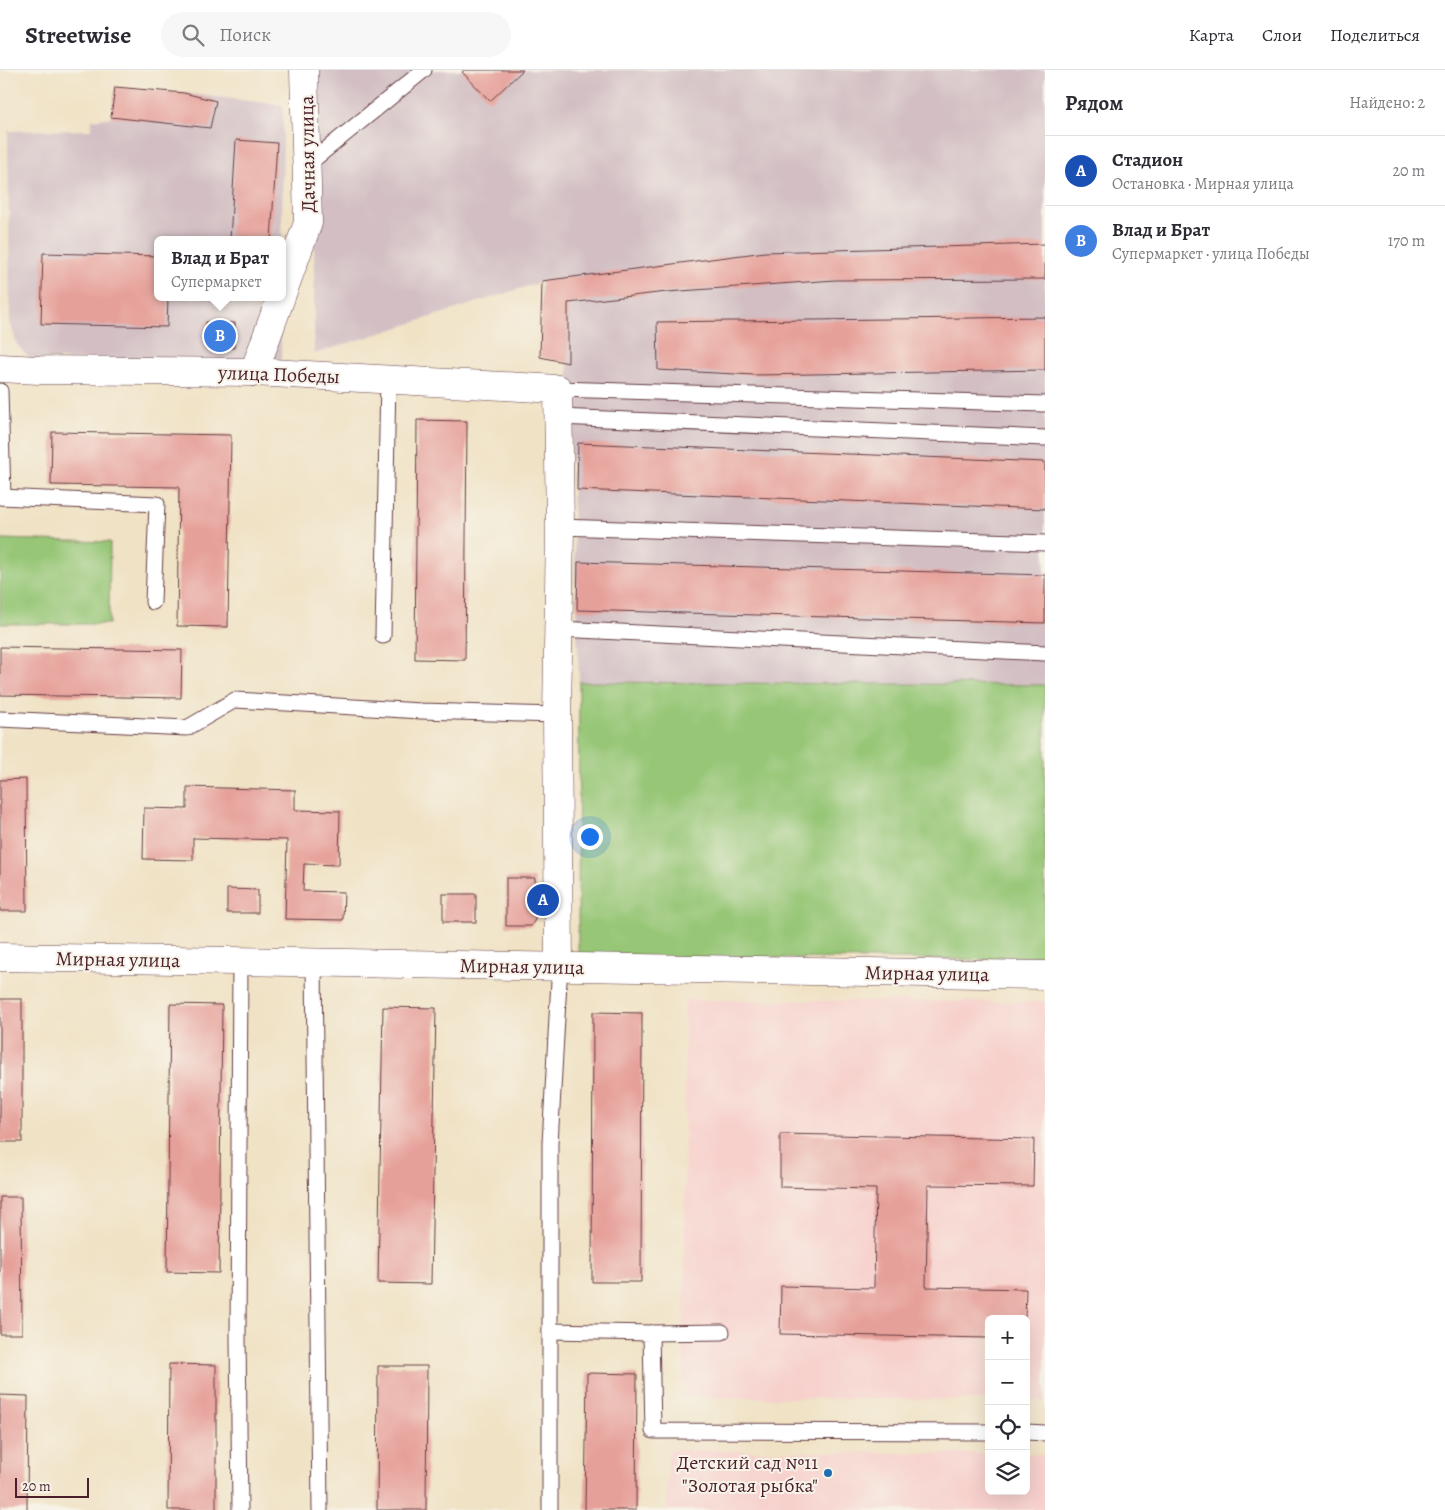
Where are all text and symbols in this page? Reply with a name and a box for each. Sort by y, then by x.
search box [161,12,511,57]
text: Streetwise [25,19,131,51]
icon: search [179,21,207,49]
text: Поиск [219,22,271,48]
text: Карта [1189,23,1234,47]
text: Слои [1262,23,1302,47]
text: Поделиться [1330,23,1420,47]
text: Рядом [1065,89,1123,117]
text: Найдено: 2 [1349,92,1425,114]
street label: Дачная улица [293,94,322,213]
text: Стадион [1112,147,1183,173]
text: A [1076,160,1086,182]
text: 20 m [1392,160,1425,182]
text: Остановка · Мирная улица [1112,173,1294,195]
text: Влад и Брат [1112,217,1210,243]
text: B [1076,230,1086,252]
text: 170 m [1388,230,1425,252]
popup [154,236,286,301]
text: Супермаркет · улица Победы [1112,243,1310,265]
text: Влад и Брат [171,245,269,271]
text: Супермаркет [171,271,262,293]
pin: B [204,317,236,355]
street label: улица Победы [217,359,340,390]
your location [577,824,603,850]
pin: A [527,881,559,919]
street label: Мирная улица [55,945,181,974]
street label: Мирная улица [459,952,585,981]
street label: Мирная улица [864,959,990,988]
map controls [985,1315,1030,1495]
button: + [985,1315,1030,1360]
button: − [985,1360,1030,1405]
button: locate [985,1405,1030,1450]
place label: Детский сад №11 "Золотая рыбка" [677,1449,818,1499]
button: layers [985,1450,1030,1495]
marker: Детский сад №11 "Золотая рыбка" [822,1467,834,1479]
scale bar [15,1475,89,1498]
text: 20 m [22,1477,51,1496]

